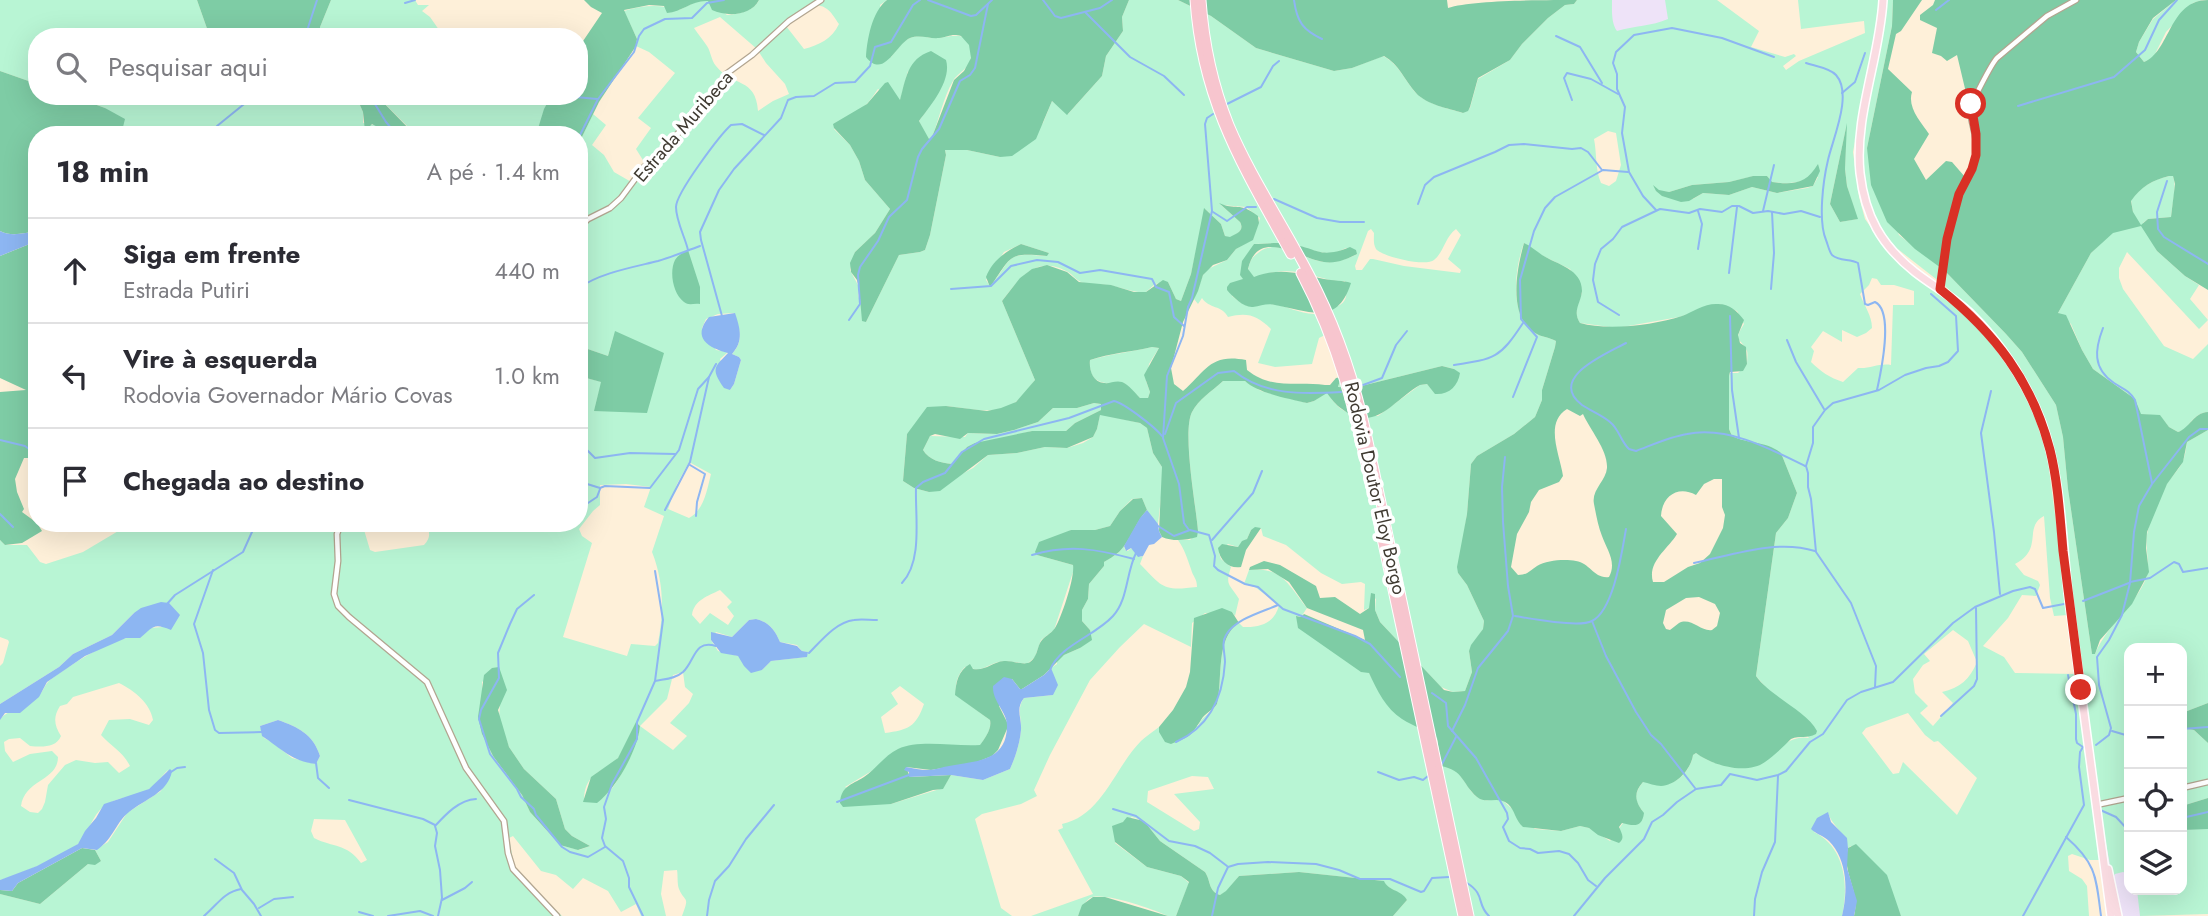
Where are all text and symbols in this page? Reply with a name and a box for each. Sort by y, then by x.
search box [28,28,588,105]
icon: search [52,48,90,86]
text: Pesquisar aqui [108,48,268,86]
street label: Estrada Muribeca [627,65,739,188]
route start [1955,88,1986,119]
text: 18 min [56,150,149,193]
text: A pé · 1.4 km [427,155,560,189]
text: Siga em frente [123,235,300,273]
icon: ahead [56,252,94,290]
text: 440 m [495,254,560,288]
text: Estrada Putiri [123,273,250,307]
text: Vire à esquerda [123,340,318,378]
icon: left [56,357,94,395]
text: 1.0 km [494,359,560,393]
text: Rodovia Governador Mário Covas [123,378,453,412]
street label: Rodovia Doutor Eloy Borgo [1338,379,1413,597]
icon: arrive [56,462,94,500]
text: Chegada ao destino [123,462,364,500]
map controls [2124,643,2187,895]
button: + [2124,643,2187,706]
route end [2065,674,2096,705]
button: − [2124,706,2187,769]
button: locate [2124,769,2187,832]
button: layers [2124,832,2187,895]

